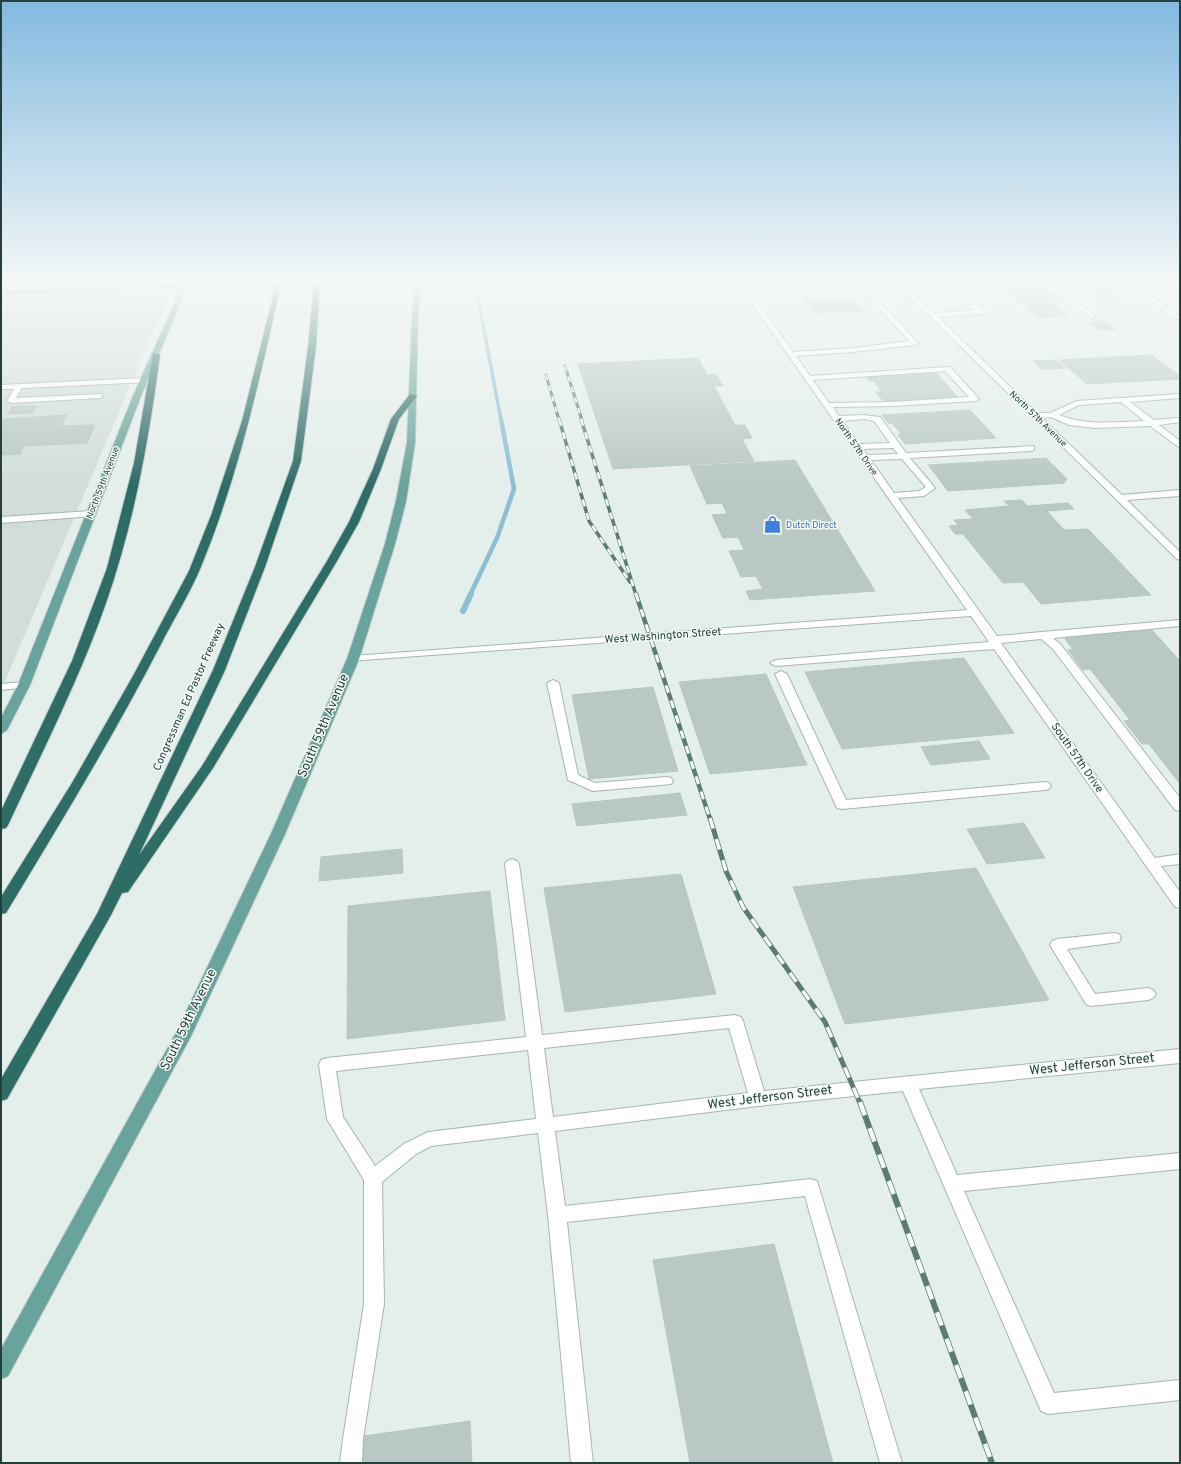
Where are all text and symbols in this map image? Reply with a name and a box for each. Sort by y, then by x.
street label: North 57th Avenue [1007,389,1069,449]
street label: North 57th Drive [832,416,880,478]
street label: North 59th Avenue [84,445,122,521]
shop icon: Dutch Direct [763,515,783,535]
place label: Dutch Direct [786,520,837,531]
street label: Congressman Ed Pastor Freeway [150,621,228,773]
street label: West Washington Street [604,625,722,647]
street label: South 59th Avenue [295,672,353,780]
street label: South 57th Drive [1048,720,1106,796]
street label: South 59th Avenue [158,967,220,1073]
street label: West Jefferson Street [1029,1050,1155,1080]
street label: West Jefferson Street [707,1082,833,1114]

